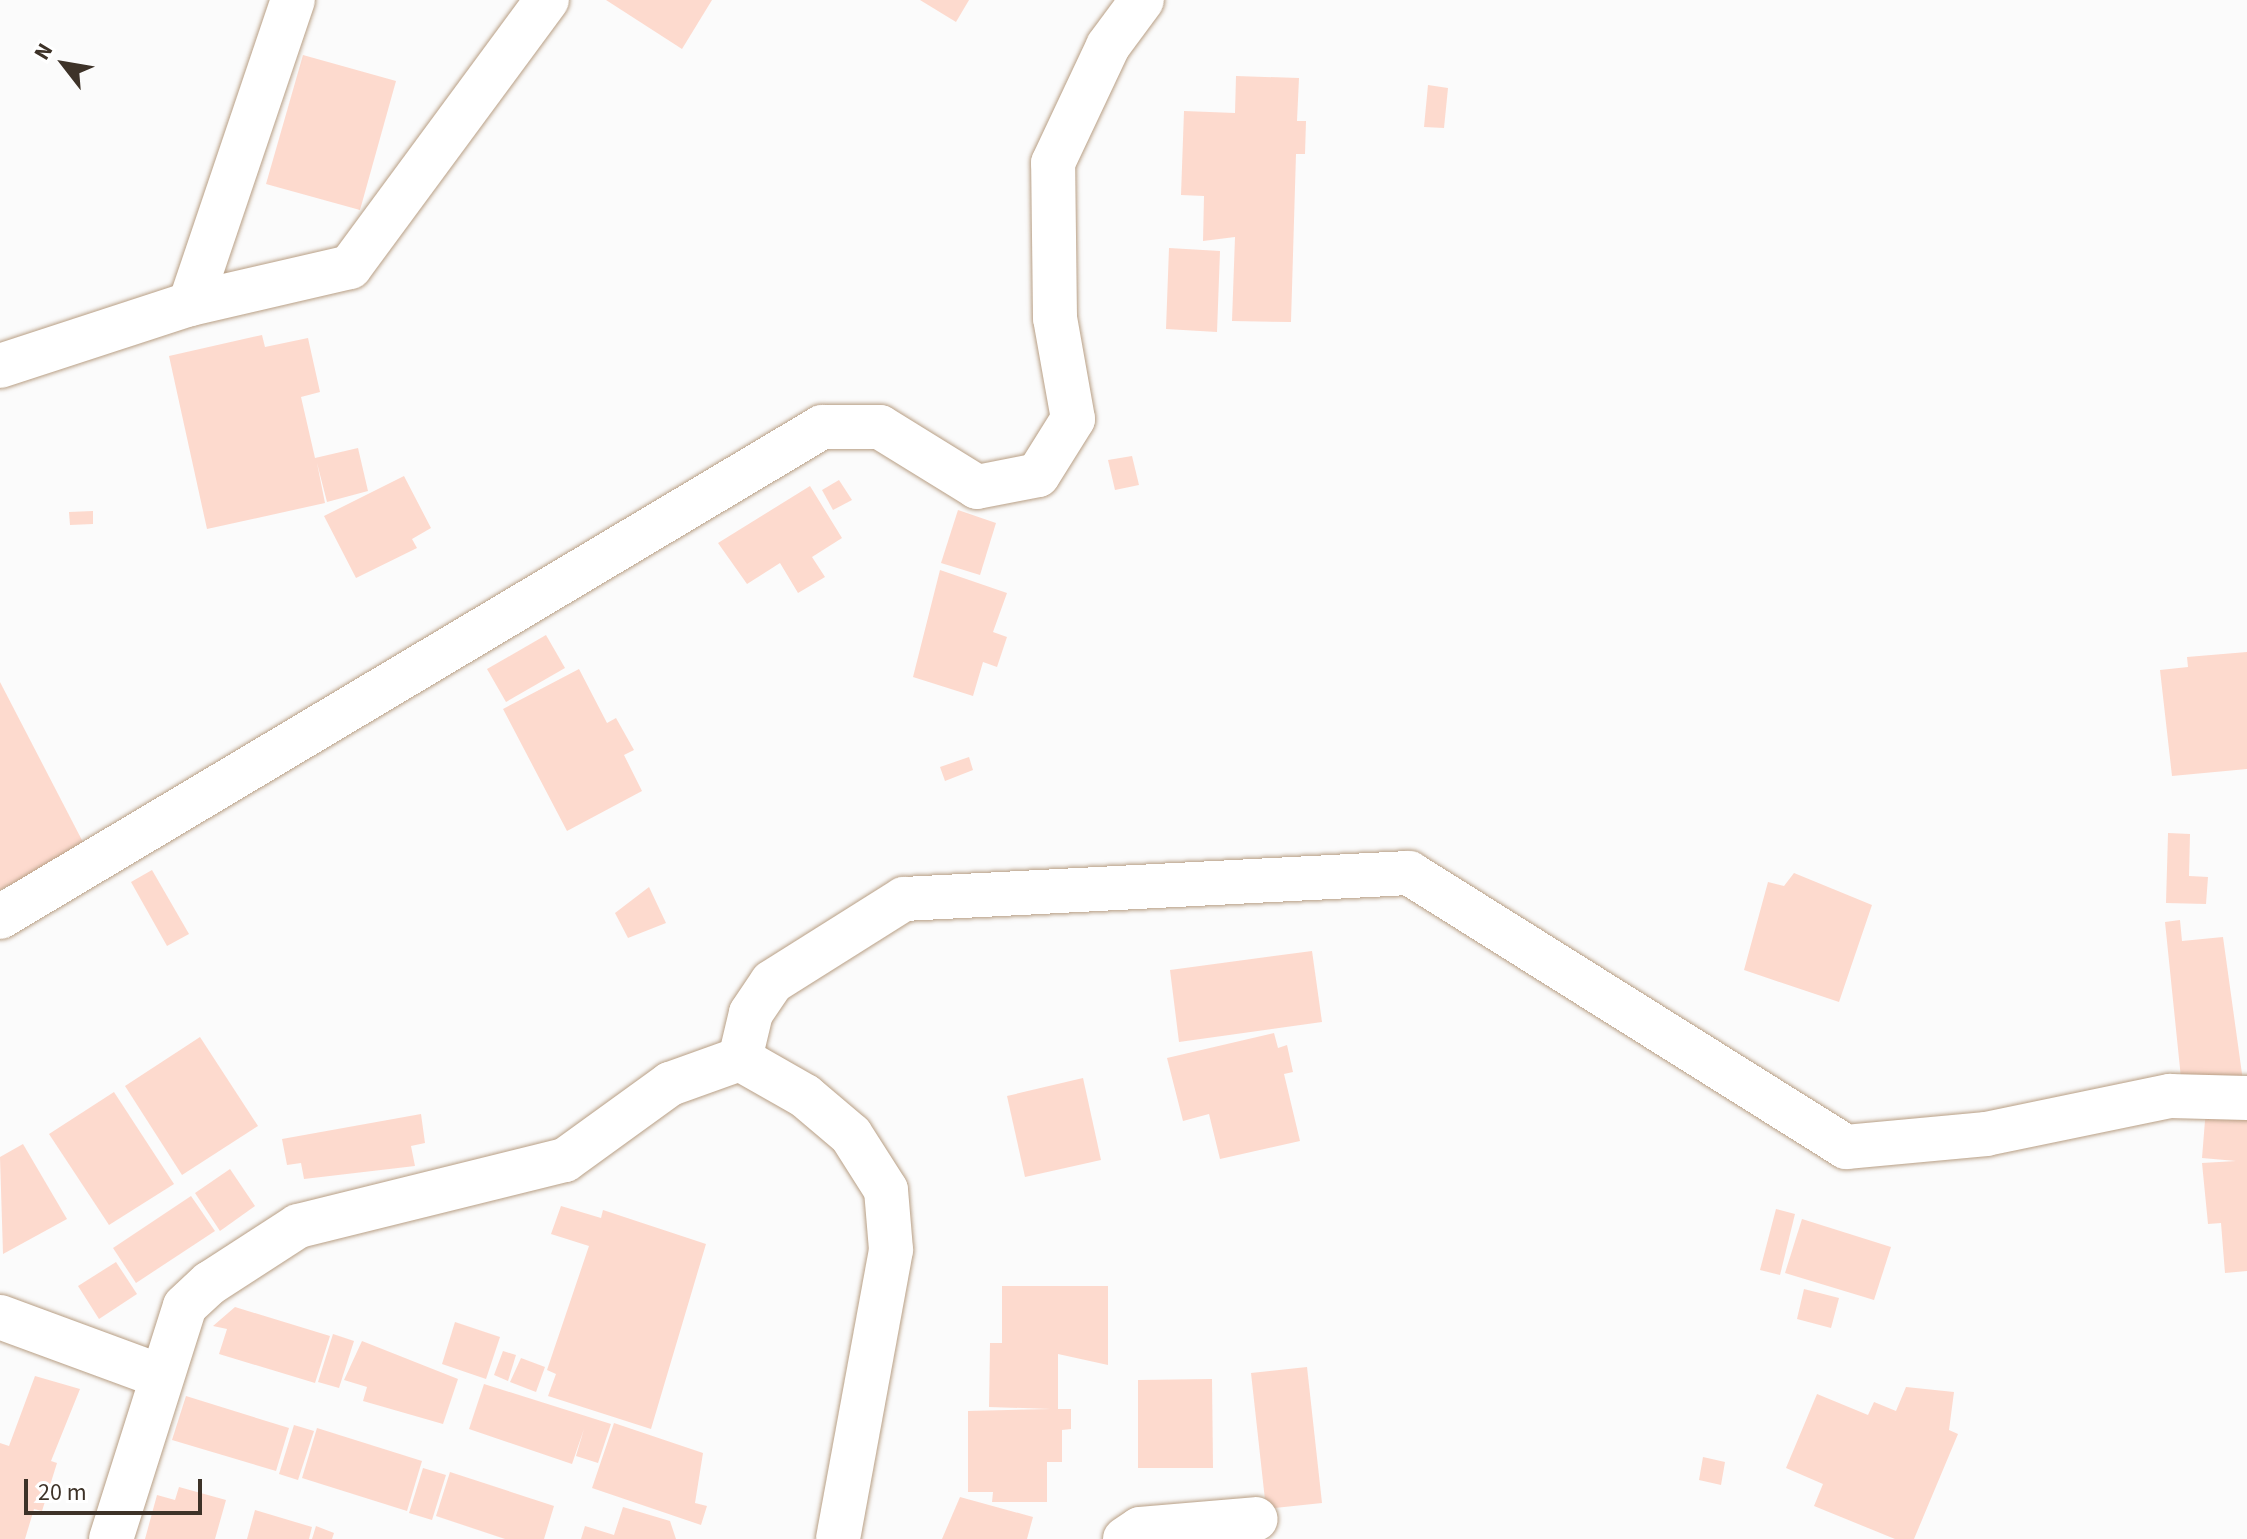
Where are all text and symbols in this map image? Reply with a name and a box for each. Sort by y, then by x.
north arrow [24,24,104,104]
text: N [26,37,61,66]
scale bar [28,1463,206,1513]
text: 20 m [38,1475,87,1510]

